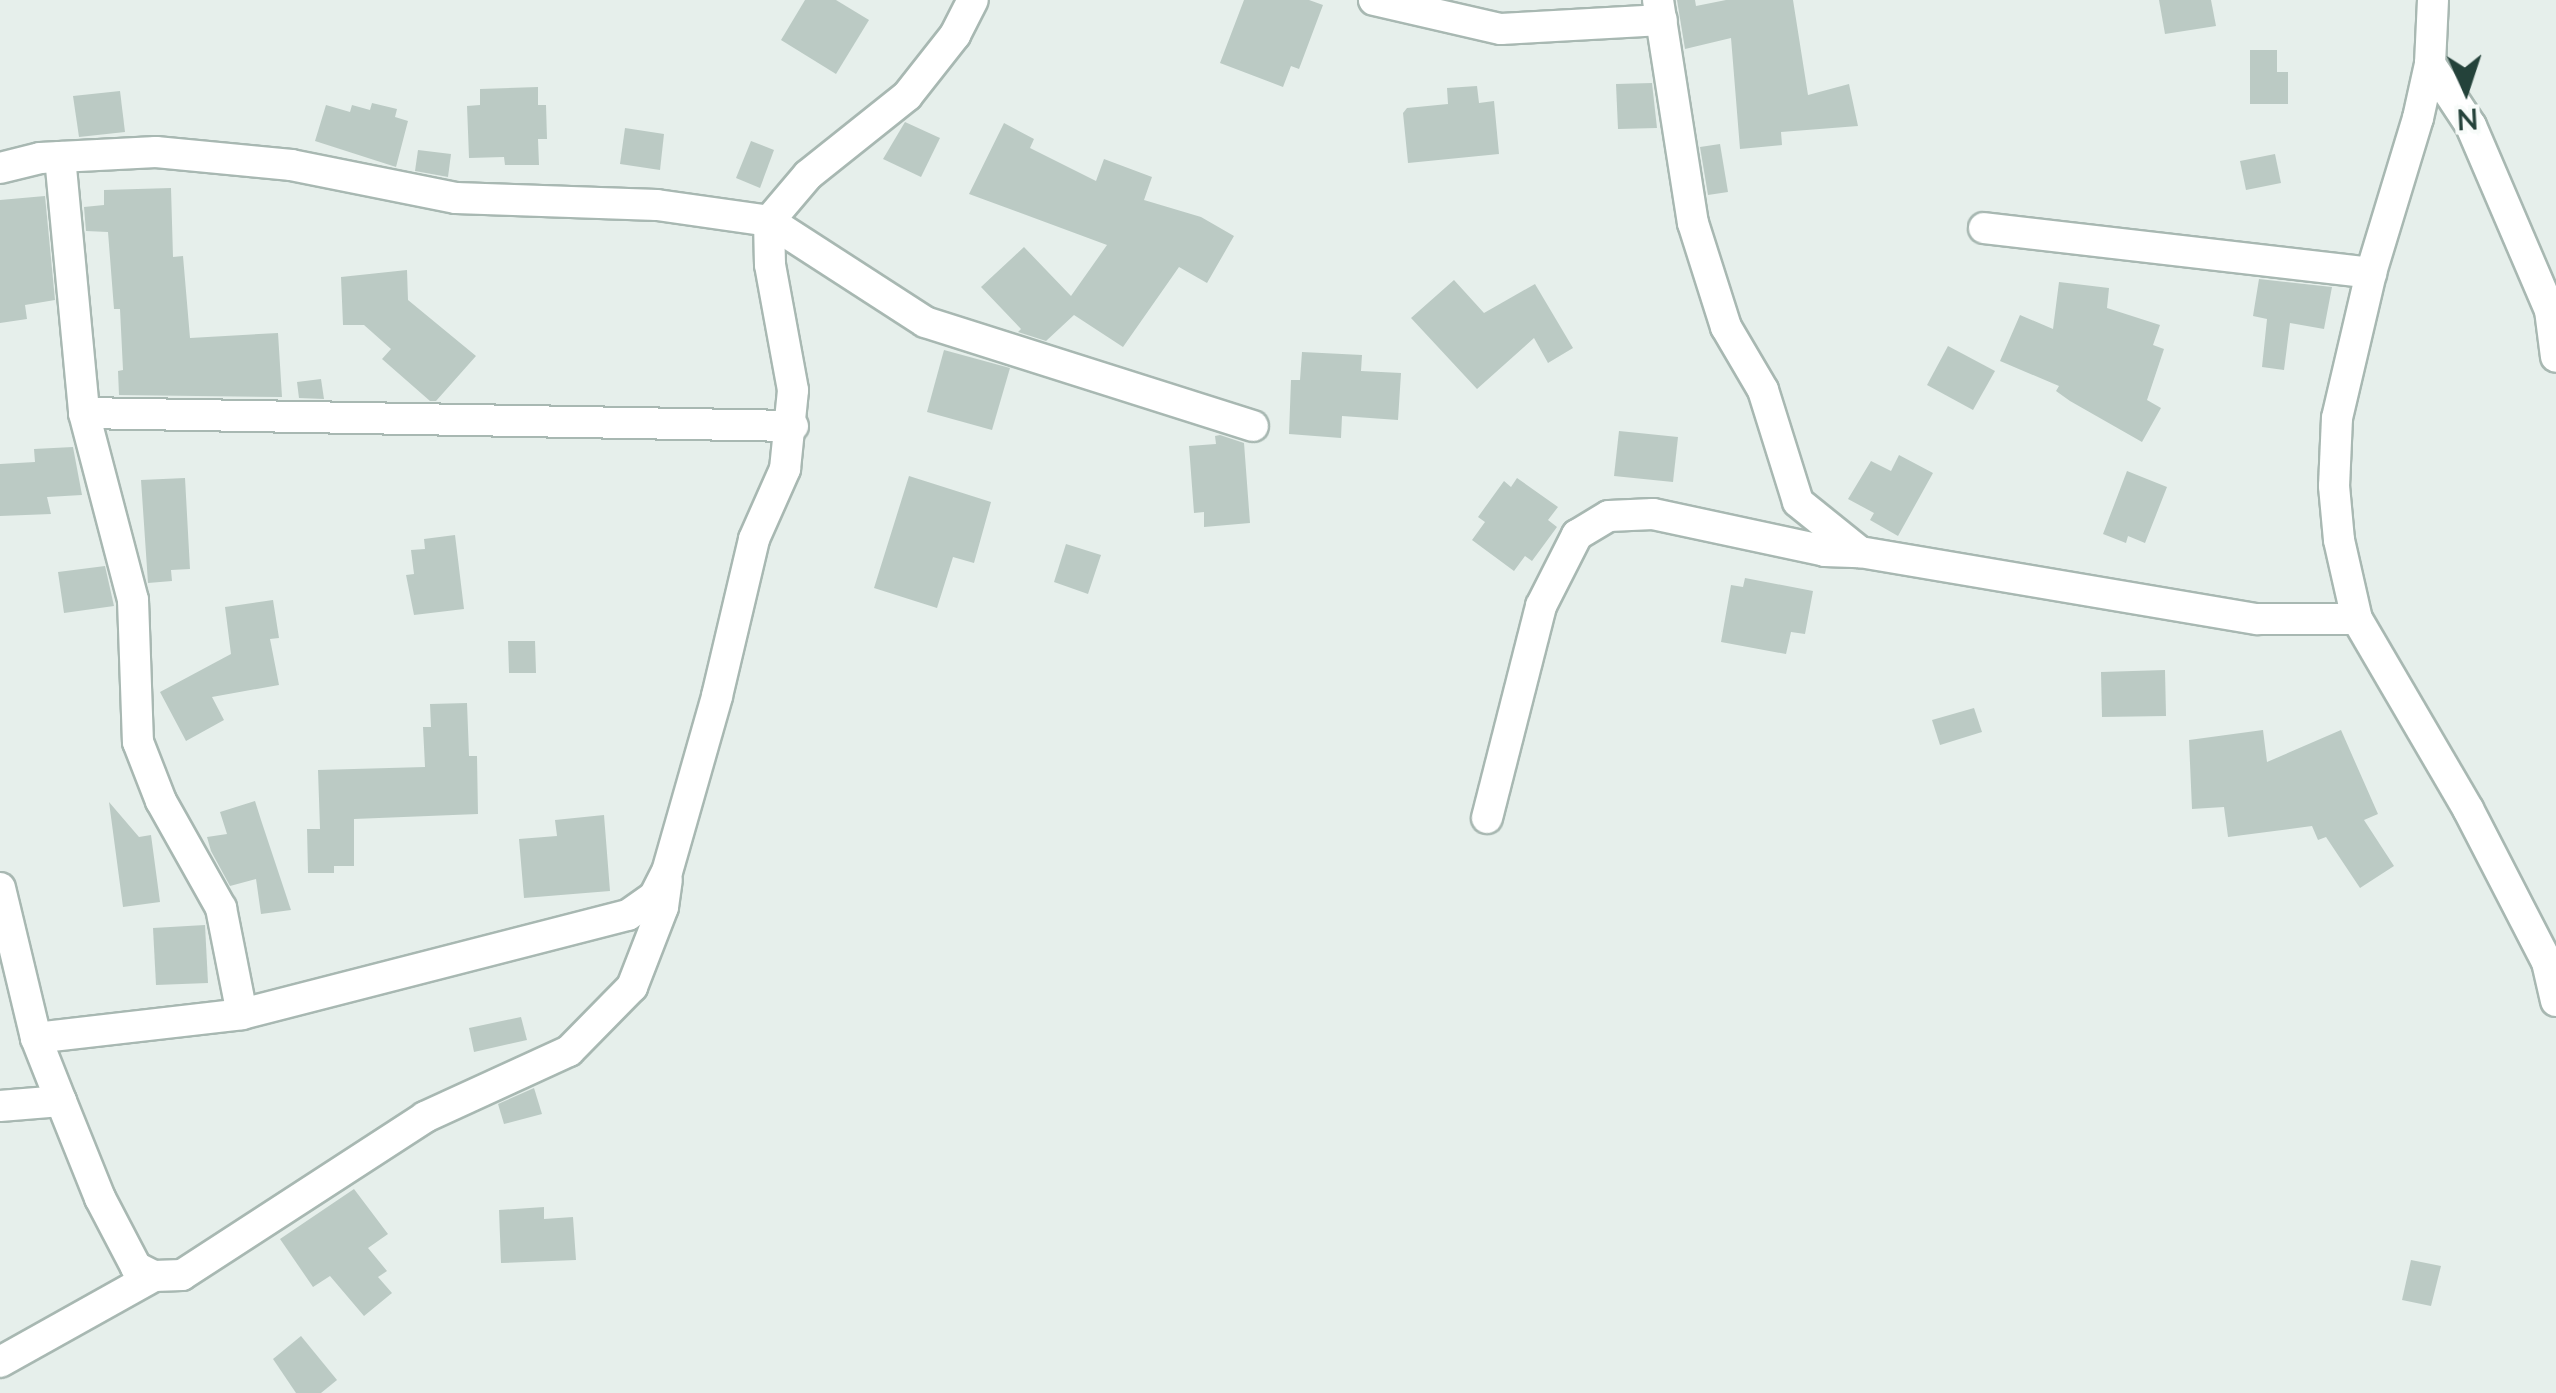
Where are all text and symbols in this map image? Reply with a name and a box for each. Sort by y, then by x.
north arrow [2416,40,2516,140]
text: N [2456,102,2479,137]

